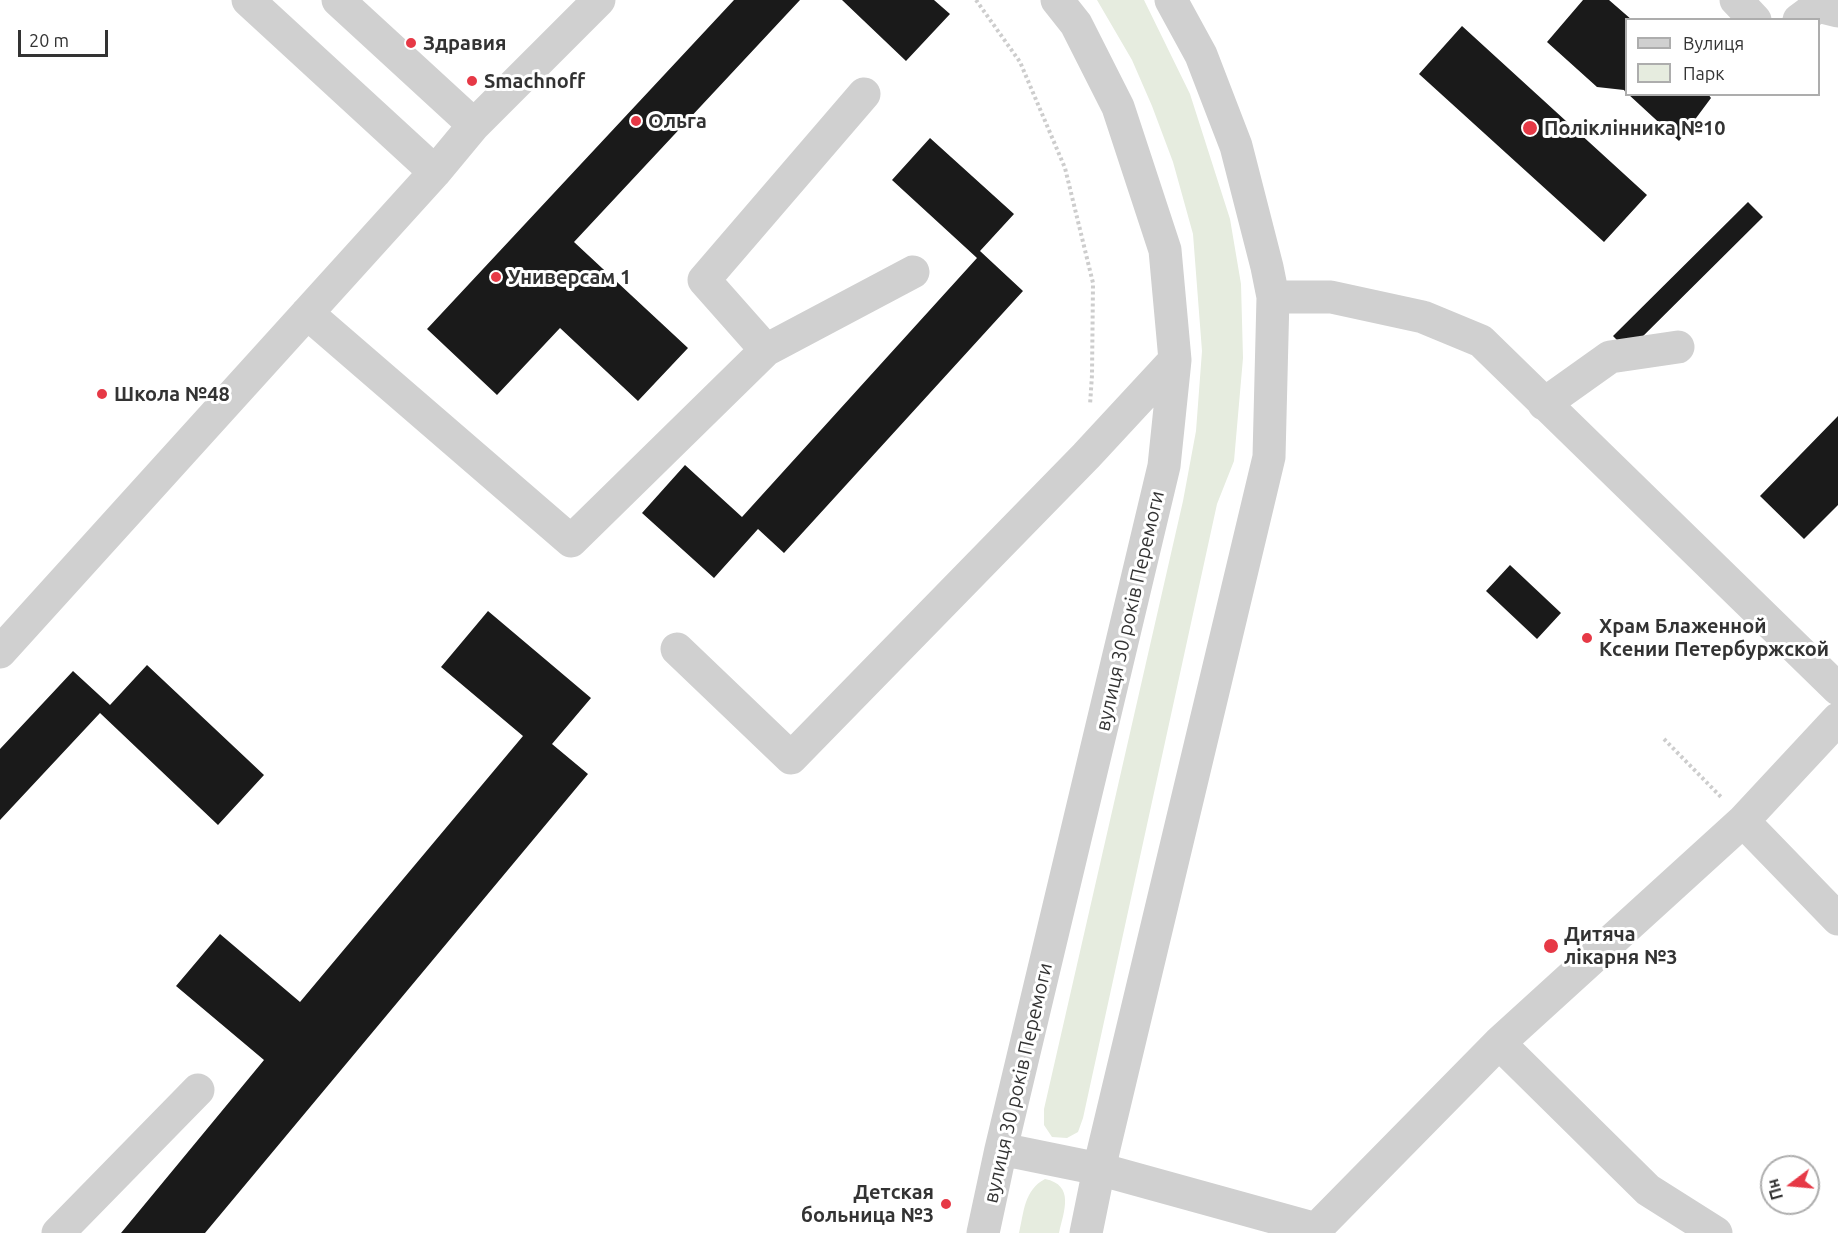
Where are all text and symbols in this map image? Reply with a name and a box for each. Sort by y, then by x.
scale bar [21,18,111,56]
legend [1625,18,1820,96]
text: 20 m [29,30,69,50]
place label: Здравия [423,31,506,55]
text: Вулиця [1683,33,1744,53]
marker: Здравия [404,36,418,50]
text: Парк [1683,63,1724,83]
place label: Smachnoff [484,69,585,93]
marker: Smachnoff [465,74,479,88]
place label: Ольга [648,109,707,133]
marker: Ольга [629,114,643,128]
place label: Поліклінника №10 [1544,116,1726,140]
marker: Поліклінника №10 [1521,119,1539,137]
place label: Универсам 1 [508,265,631,289]
marker: Универсам 1 [489,270,503,284]
place label: Школа №48 [114,382,230,406]
marker: Школа №48 [95,387,109,401]
street label: вулиця 30 років Перемоги [1091,489,1169,733]
place label: Храм Блаженной Ксении Петербуржской [1599,614,1829,661]
marker: Храм Блаженной Ксении Петербуржской [1580,631,1594,645]
place label: Дитяча лікарня №3 [1564,922,1678,969]
marker: Дитяча лікарня №3 [1542,937,1560,955]
street label: вулиця 30 років Перемоги [979,961,1057,1205]
north arrow [1760,1155,1820,1215]
text: Пн [1763,1177,1786,1202]
place label: Детская больница №3 [801,1180,934,1227]
marker: Детская больница №3 [939,1197,953,1211]

